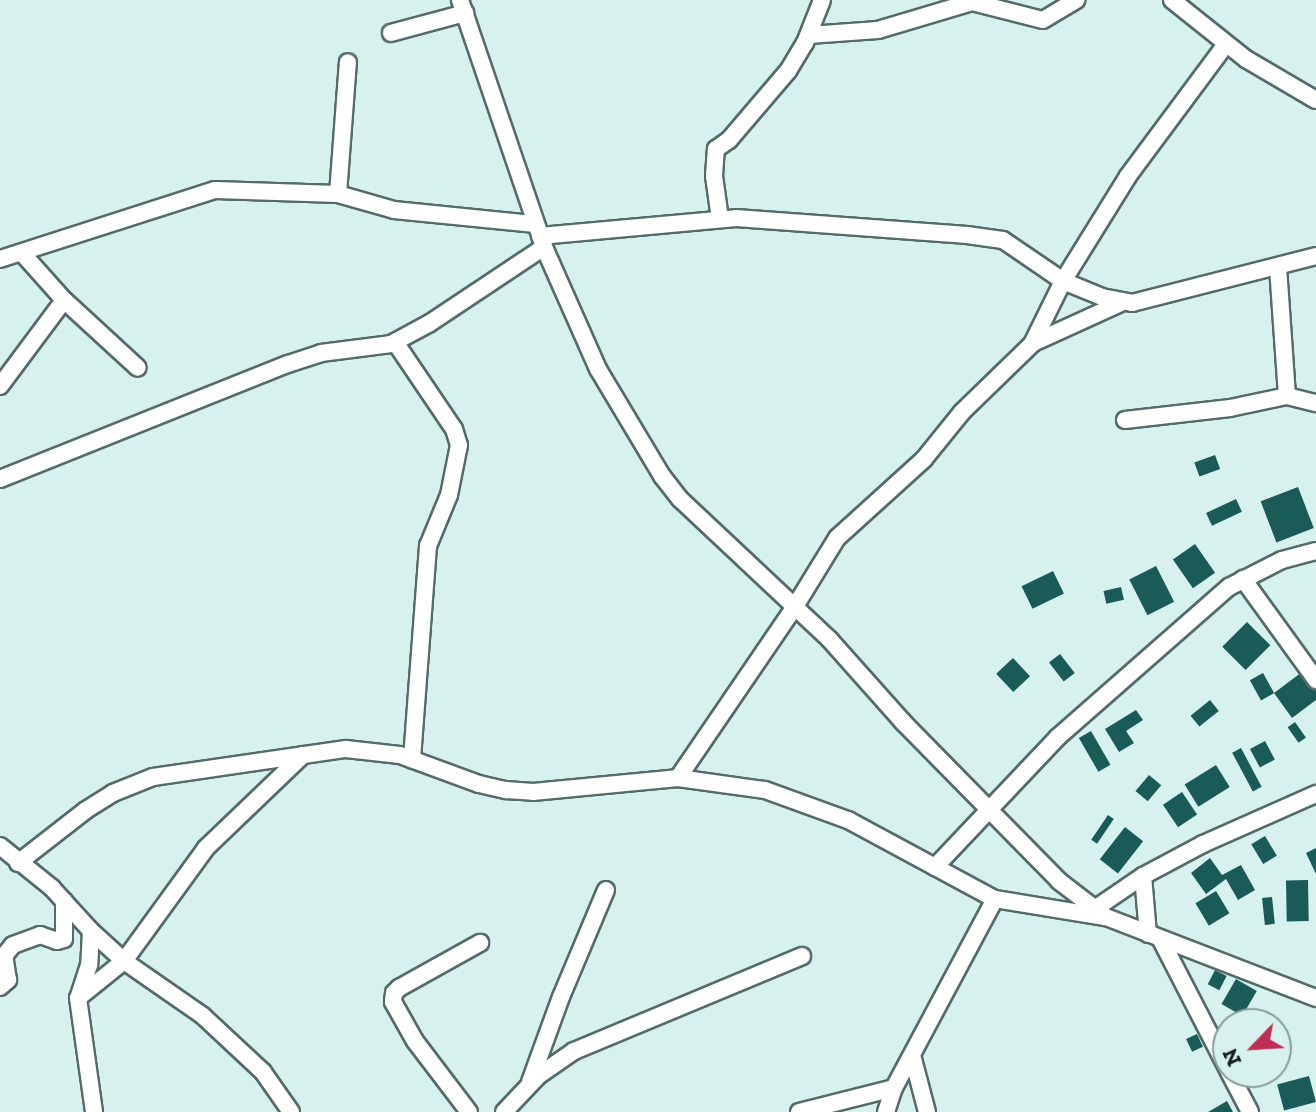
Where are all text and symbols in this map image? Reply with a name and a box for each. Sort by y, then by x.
north arrow [1212,1008,1292,1088]
text: N [1216,1044,1247,1071]

